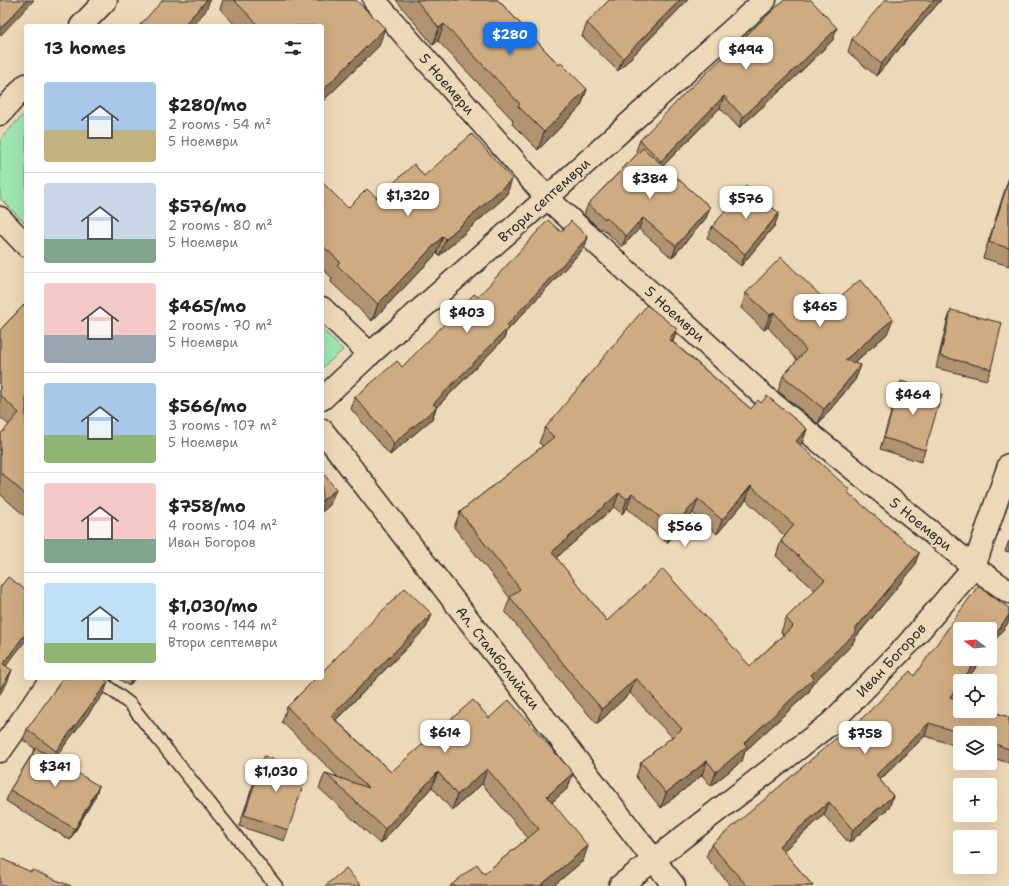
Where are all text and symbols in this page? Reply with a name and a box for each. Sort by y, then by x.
pin: $280 [486,22,534,56]
text: $280 [492,26,528,43]
text: 13 homes [44,37,126,59]
icon: filters [282,37,304,59]
pin: $494 [722,37,770,71]
text: $494 [728,41,764,58]
street label: 5 Ноември [415,50,479,118]
text: $280/mo [168,94,247,116]
icon: home [76,98,124,146]
text: 2 rooms · 54 m² [168,116,271,133]
text: 5 Ноември [168,133,238,150]
street label: Втори септември [494,154,594,246]
pin: $384 [626,166,674,200]
text: $384 [632,170,668,187]
pin: $1,320 [375,183,441,217]
pin: $576 [722,186,770,220]
text: $1,320 [386,187,430,204]
text: $576 [729,190,763,207]
text: $576/mo [168,195,246,217]
icon: home [76,199,124,247]
text: 2 rooms · 80 m² [168,217,272,234]
text: 5 Ноември [168,234,238,251]
street label: 5 Ноември [641,282,709,346]
pin: $465 [796,294,844,328]
text: $465/mo [168,295,246,317]
text: $465 [803,298,837,315]
icon: home [76,299,124,347]
pin: $403 [443,300,491,334]
text: $403 [449,304,485,321]
text: 2 rooms · 70 m² [168,317,272,334]
text: 5 Ноември [168,334,238,351]
pin: $464 [889,382,937,416]
text: $464 [895,386,931,403]
text: $566/mo [168,395,247,417]
icon: home [76,399,124,447]
text: 3 rooms · 107 m² [168,417,277,434]
text: 5 Ноември [168,434,238,451]
street label: 5 Ноември [886,493,956,555]
text: $758/mo [168,495,246,517]
icon: home [76,499,124,547]
pin: $566 [661,514,709,548]
text: 4 rooms · 104 m² [168,517,277,534]
text: $566 [667,518,703,535]
text: Иван Богоров [168,534,256,551]
text: $1,030/mo [168,595,258,617]
icon: home [76,599,124,647]
street label: Ал. Стамболийски [452,603,544,713]
text: 4 rooms · 144 m² [168,617,277,634]
street label: Иван Богоров [852,619,930,701]
north arrow [953,622,997,666]
map controls [953,622,997,874]
text: Втори септември [168,634,277,651]
button: locate [953,674,997,718]
pin: $614 [421,720,469,754]
pin: $758 [841,721,889,755]
text: $614 [429,724,461,741]
text: $758 [848,725,882,742]
button: layers [953,726,997,770]
pin: $341 [31,754,79,788]
text: $341 [39,758,71,775]
pin: $1,030 [243,759,309,793]
text: $1,030 [254,763,298,780]
button: + [953,778,997,822]
button: − [953,830,997,874]

